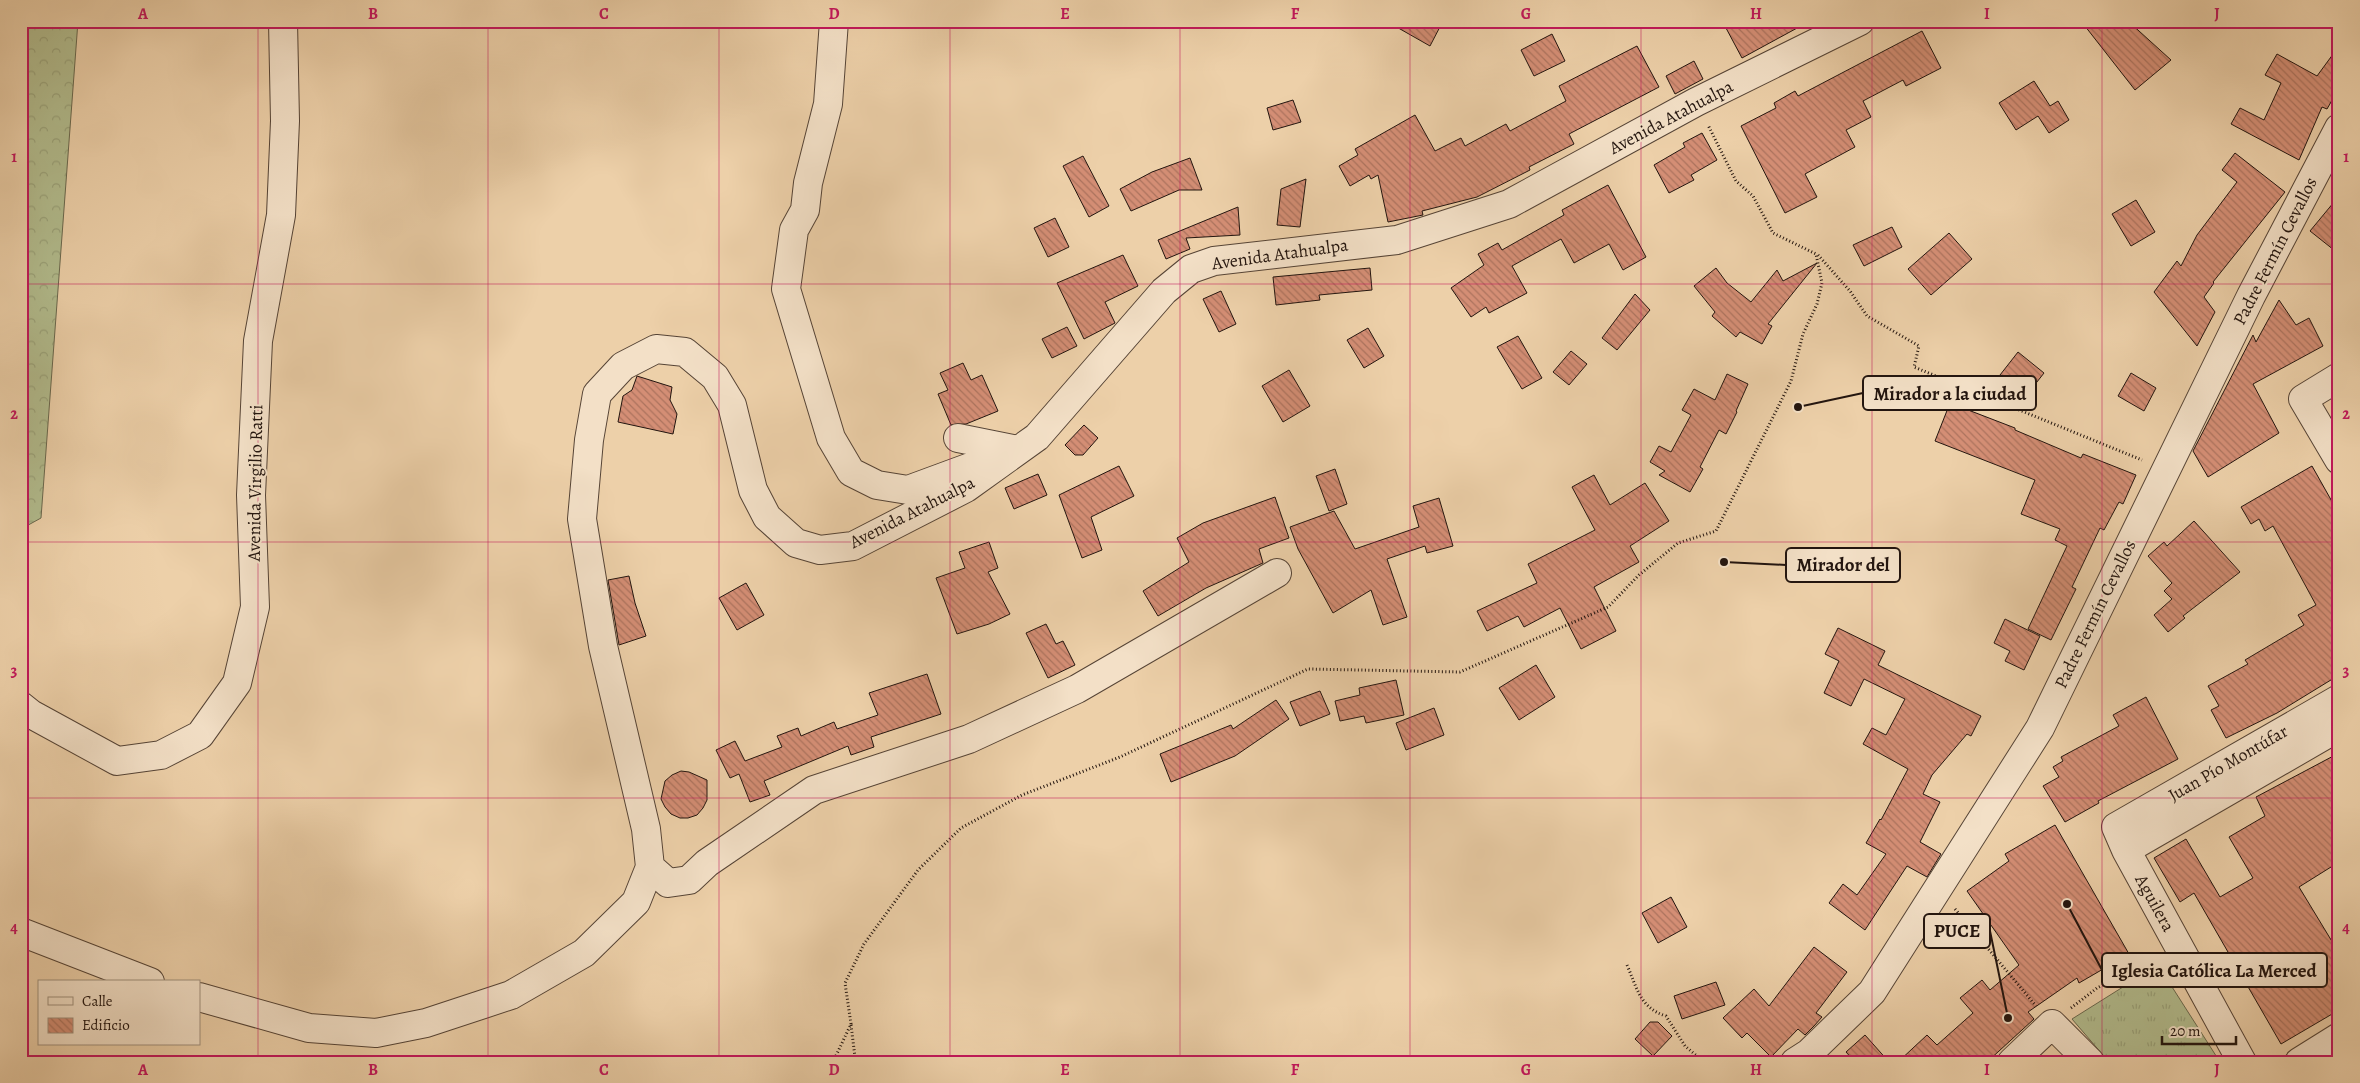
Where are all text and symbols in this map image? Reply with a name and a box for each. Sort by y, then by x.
text: A [137,3,149,25]
text: B [368,3,378,25]
text: C [599,3,609,25]
text: D [828,3,840,25]
text: E [1060,3,1070,25]
text: F [1291,3,1300,25]
text: G [1521,3,1531,25]
text: H [1750,3,1762,25]
text: I [1984,3,1990,25]
text: J [2214,3,2220,25]
street label: Avenida Atahualpa [1604,74,1738,160]
text: 1 [11,146,17,168]
text: 1 [2343,146,2349,168]
street label: Padre Fermín Cevallos [2227,173,2323,329]
street label: Avenida Atahualpa [1209,232,1350,276]
callout: Mirador a la ciudad [1863,376,2036,410]
text: Mirador a la ciudad [1874,381,2027,407]
text: 2 [10,403,18,425]
text: 2 [2342,403,2350,425]
street label: Avenida Virgilio Ratti [242,404,268,563]
street label: Avenida Atahualpa [844,470,979,554]
street label: Padre Fermín Cevallos [2049,536,2141,692]
callout: Mirador del [1786,548,1900,582]
text: Mirador del [1796,552,1890,578]
text: 3 [11,660,18,682]
text: 3 [2343,660,2350,682]
street label: Juan Pío Montúfar [2164,719,2292,807]
street label: Aguilera [2129,869,2181,936]
callout: PUCE [1924,914,1990,948]
text: 4 [10,917,18,939]
text: 4 [2342,917,2350,939]
text: PUCE [1934,918,1980,944]
callout: Iglesia Católica La Merced [2102,953,2327,987]
text: Iglesia Católica La Merced [2111,958,2317,984]
legend [38,980,200,1046]
text: Calle [82,991,113,1011]
scale bar [2162,1013,2236,1045]
text: Edificio [82,1015,130,1035]
text: 20 m [2170,1021,2201,1041]
text: A [137,1059,149,1081]
text: B [368,1059,378,1081]
text: C [599,1059,609,1081]
text: D [828,1059,840,1081]
text: E [1060,1059,1070,1081]
text: F [1291,1059,1300,1081]
text: G [1521,1059,1531,1081]
text: H [1750,1059,1762,1081]
text: I [1984,1059,1990,1081]
text: J [2214,1059,2220,1081]

